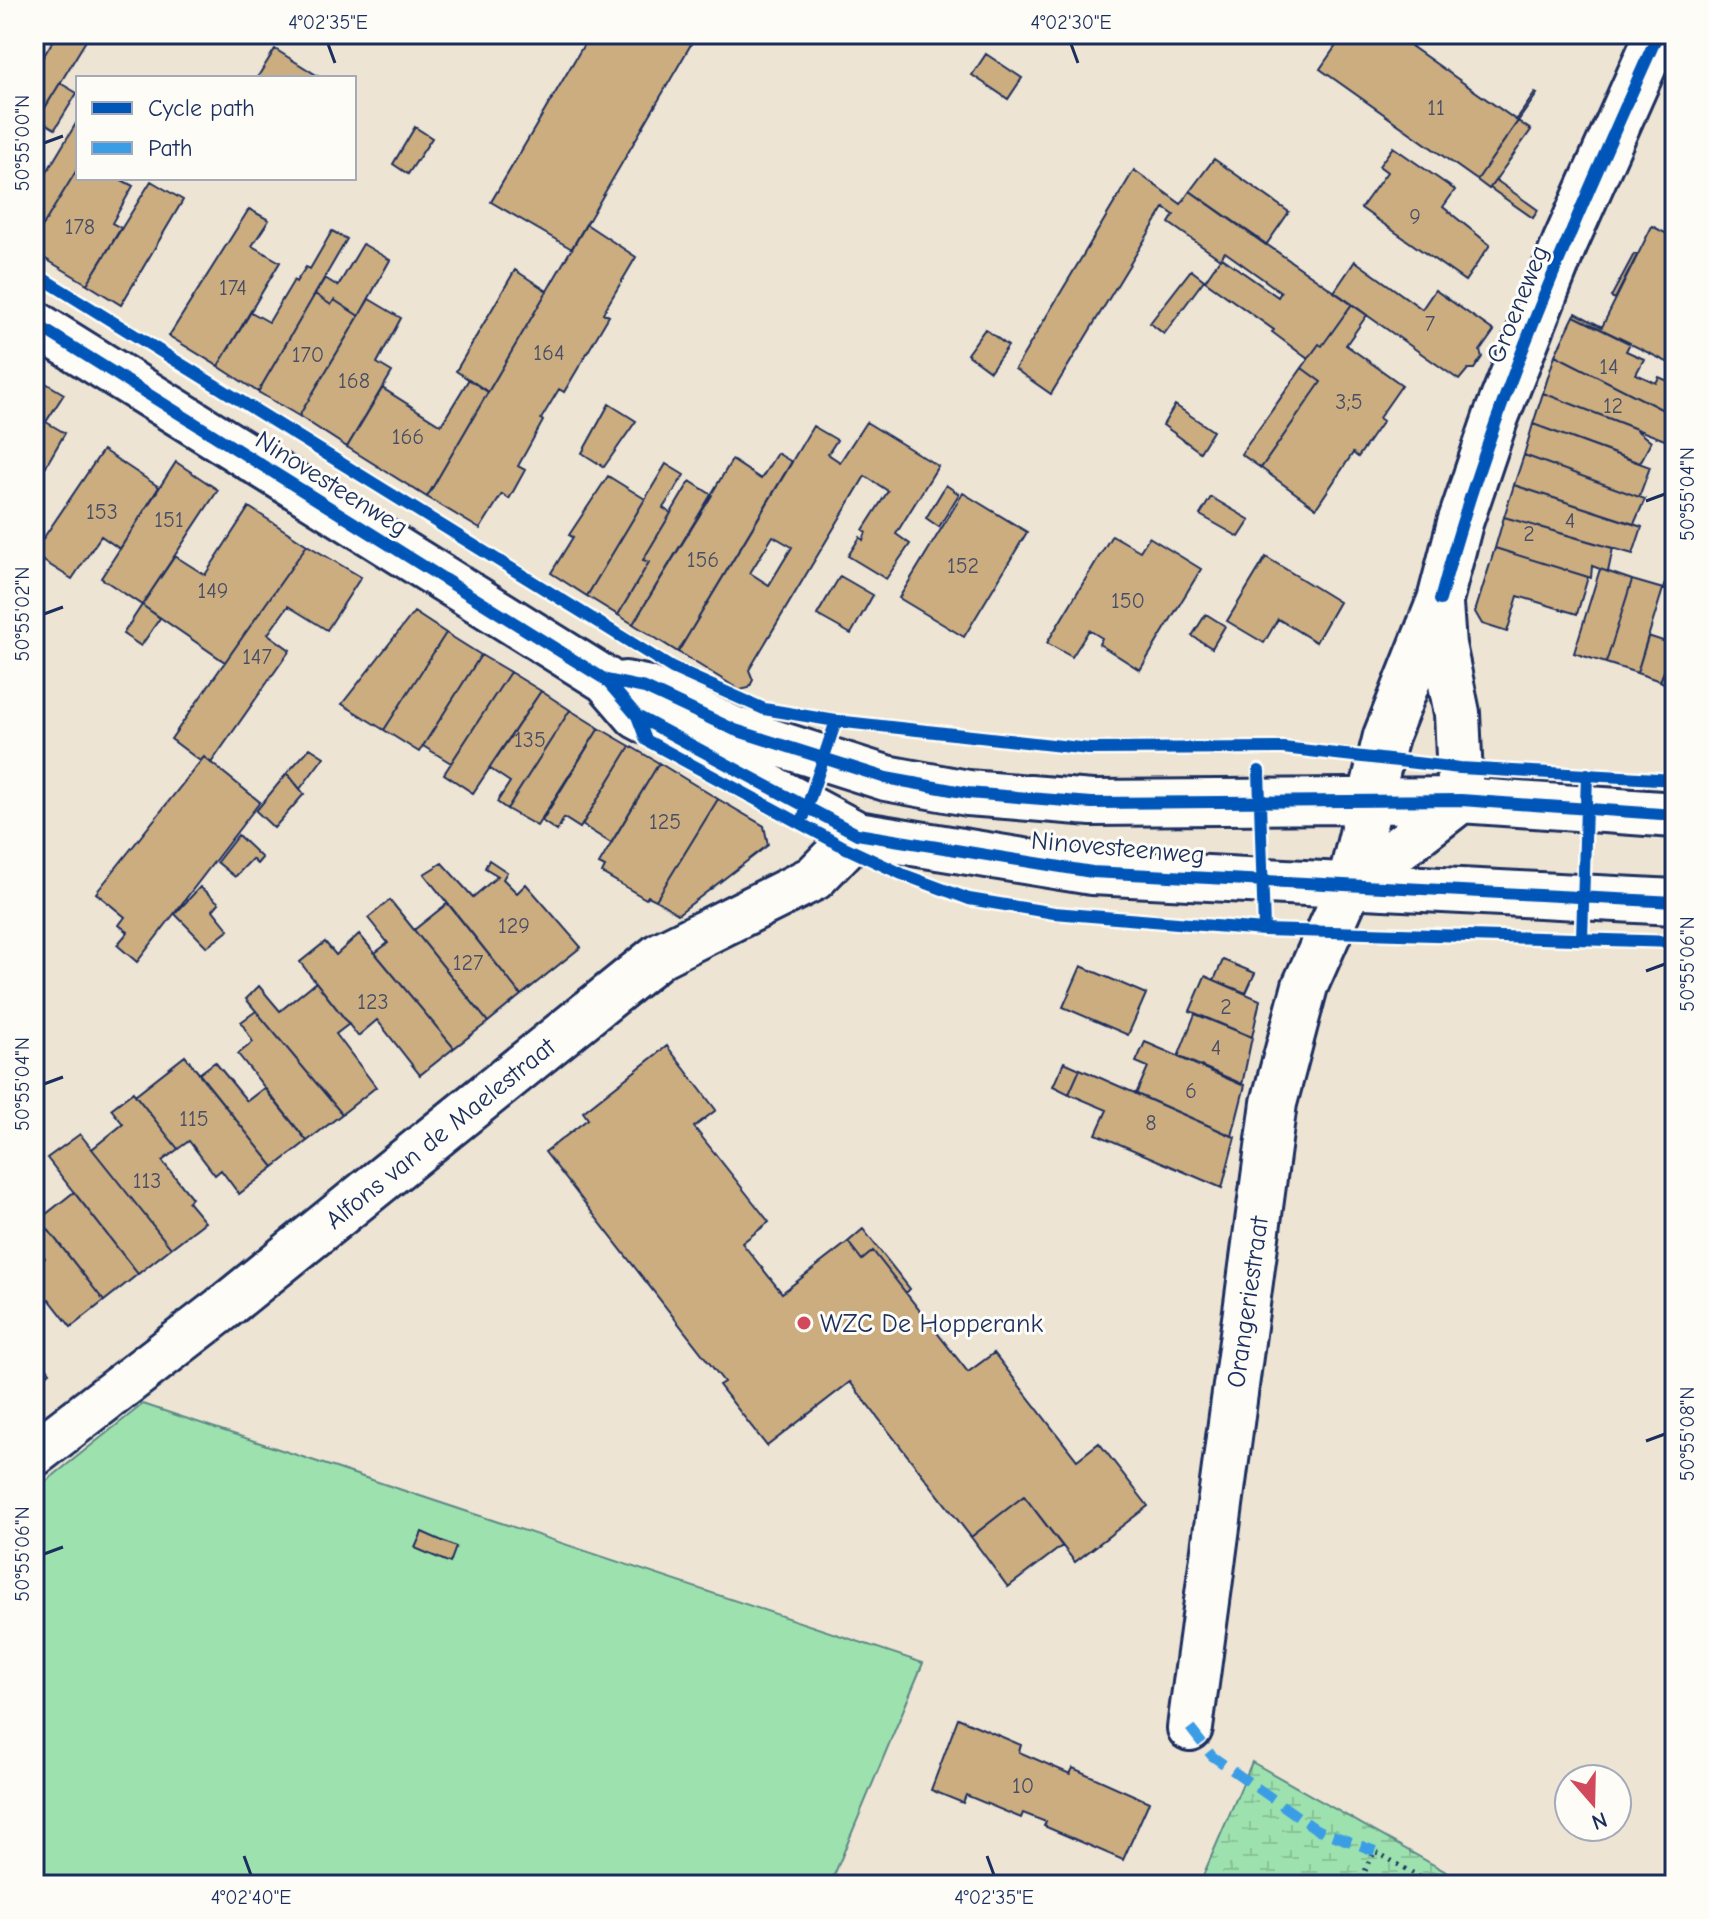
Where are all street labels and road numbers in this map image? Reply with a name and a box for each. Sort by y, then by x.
street label: Groeneweg [1481,241,1555,368]
street label: Ninovesteenweg [250,425,413,543]
street label: Ninovesteenweg [1030,825,1206,871]
street label: Alfons van de Maelestraat [320,1031,563,1236]
street label: Orangeriestraat [1221,1213,1275,1390]

